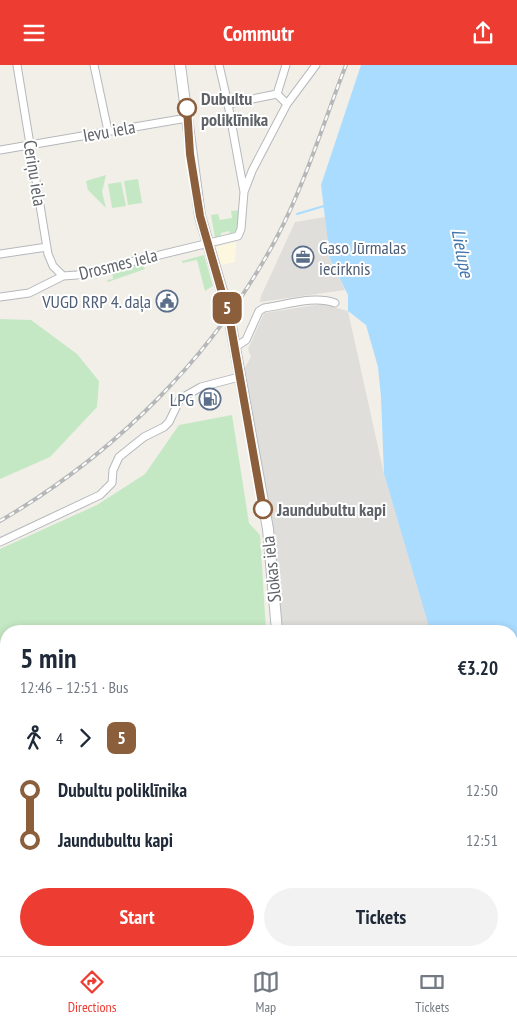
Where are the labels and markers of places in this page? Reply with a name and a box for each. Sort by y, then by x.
place label: Dubultu poliklīnika [201,87,268,131]
marker: Dubultu poliklīnika [177,98,197,118]
place label: Gaso Jūrmalas iecirknis [319,236,406,280]
office icon: Gaso Jūrmalas iecirknis [291,245,315,269]
public building icon: VUGD RRP 4. daļa [155,289,179,313]
place label: VUGD RRP 4. daļa [41,290,151,313]
fuel station icon: LPG [198,387,222,411]
place label: LPG [170,388,194,411]
place label: Jaundubultu kapi [276,498,386,521]
marker: Jaundubultu kapi [253,499,273,519]

